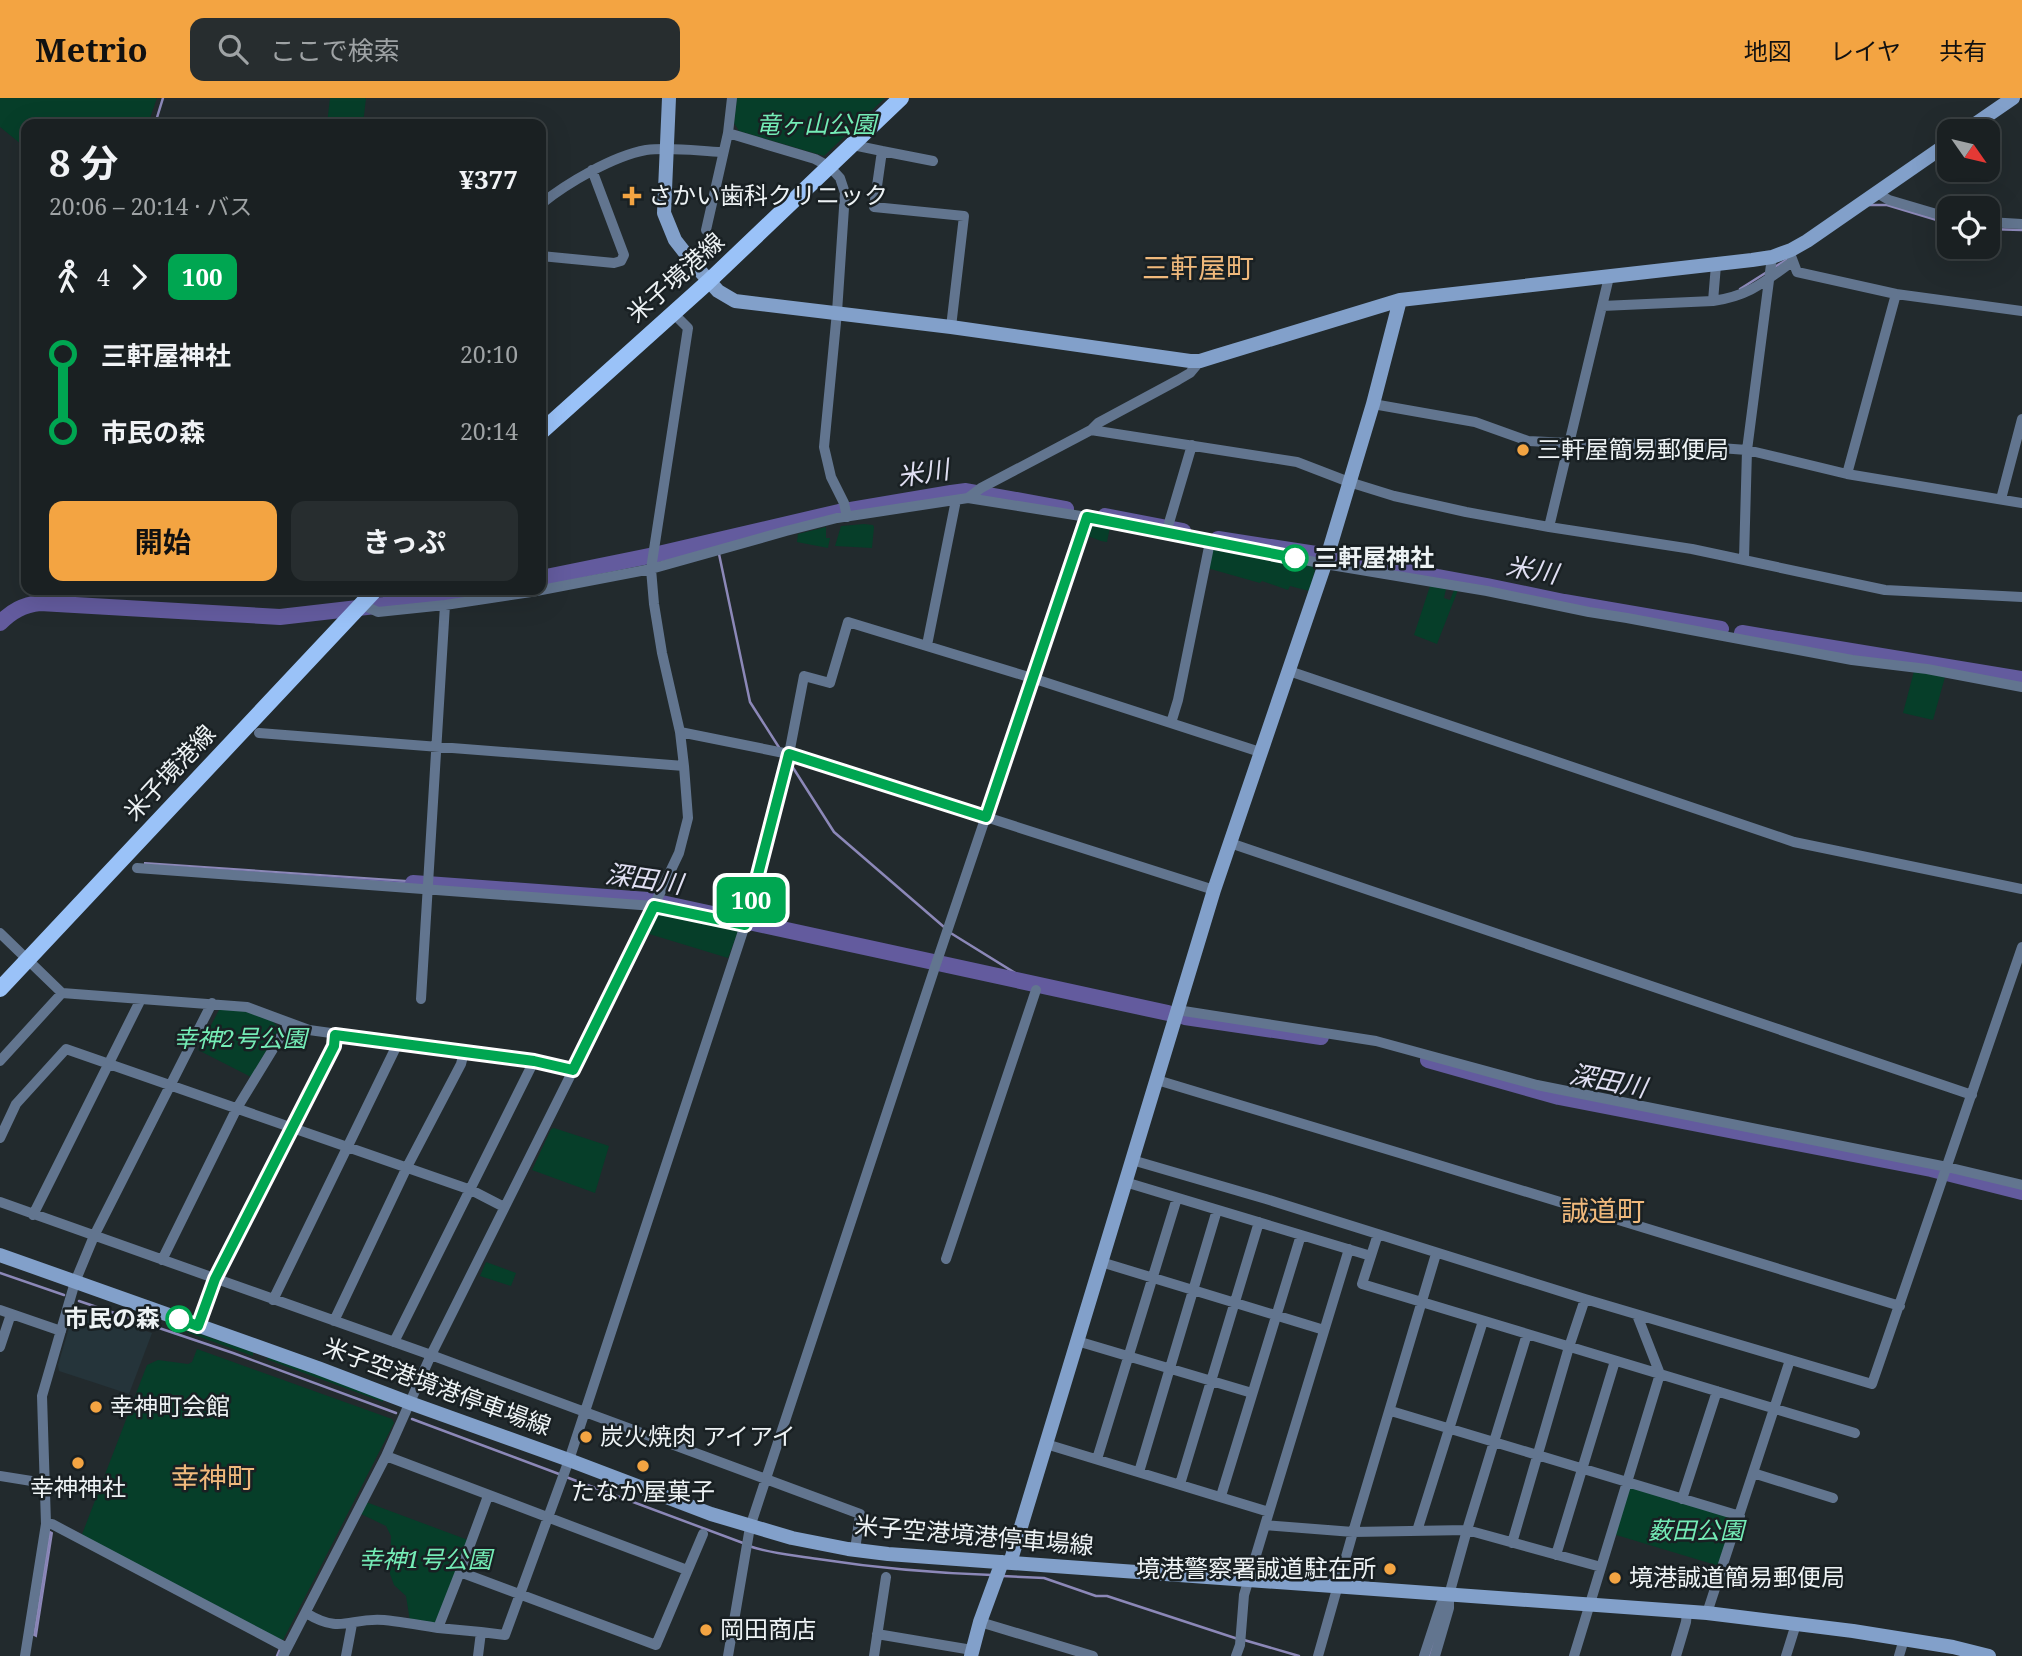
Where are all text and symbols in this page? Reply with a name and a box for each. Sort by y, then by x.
search box [190,18,680,81]
text: Metrio [35,27,148,72]
icon: search [214,30,252,68]
text: ここで検索 [270,32,400,68]
text: 地図 [1744,34,1792,67]
text: レイヤ [1830,34,1901,67]
text: 共有 [1939,34,1987,67]
park label: 竜ヶ山公園 [756,107,879,140]
north arrow [1937,119,2000,182]
map controls [1937,119,2000,259]
text: 8 分 [49,136,118,188]
text: ¥377 [459,161,518,197]
place label: さかい歯科クリニック [648,178,888,211]
marker: さかい歯科クリニック [622,186,642,206]
text: 20:06 – 20:14 · バス [49,190,252,222]
button: locate [1937,196,2000,259]
street label: 米子境港線 [619,224,731,329]
district label: 三軒屋町 [1142,248,1254,286]
icon: walk [49,258,87,296]
icon: forward [120,258,158,296]
text: 100 [182,260,223,293]
text: 4 [97,261,110,293]
text: 三軒屋神社 [101,337,231,373]
text: 20:10 [460,338,518,370]
text: 市民の森 [101,414,205,450]
text: 20:14 [460,415,518,447]
place label: 三軒屋簡易郵便局 [1537,432,1729,465]
marker: 三軒屋簡易郵便局 [1515,442,1531,458]
water label: 米川 [894,450,954,494]
button: 開始 [49,501,277,581]
button: きっぷ [291,501,518,581]
place label: 三軒屋神社 [1314,540,1434,573]
marker: 三軒屋神社 [1282,545,1308,571]
water label: 米川 [1503,547,1564,592]
street label: 米子境港線 [116,717,222,827]
water label: 深田川 [603,855,688,902]
line badge: 100 [711,877,791,923]
text: 100 [731,883,771,916]
park label: 幸神2号公園 [173,1021,310,1054]
water label: 深田川 [1566,1055,1653,1106]
district label: 誠道町 [1561,1191,1645,1229]
place label: 市民の森 [64,1301,160,1334]
marker: 市民の森 [166,1306,192,1332]
street label: 米子空港境港停車場線 [319,1329,556,1442]
place label: 幸神町会館 [110,1389,230,1422]
marker: 幸神町会館 [88,1399,104,1415]
place label: 炭火焼肉 アイアイ [600,1419,796,1452]
marker: 炭火焼肉 アイアイ [578,1429,594,1445]
marker: 幸神神社 [70,1455,86,1471]
district label: 幸神町 [171,1458,255,1496]
marker: たなか屋菓子 [635,1458,651,1474]
place label: 幸神神社 [30,1470,126,1503]
place label: たなか屋菓子 [571,1474,715,1507]
street label: 米子空港境港停車場線 [853,1508,1095,1561]
park label: 薮田公園 [1648,1513,1747,1546]
park label: 幸神1号公園 [358,1542,495,1575]
place label: 境港警察署誠道駐在所 [1136,1551,1376,1584]
place label: 境港誠道簡易郵便局 [1629,1560,1845,1593]
marker: 境港警察署誠道駐在所 [1382,1561,1398,1577]
marker: 境港誠道簡易郵便局 [1607,1570,1623,1586]
place label: 岡田商店 [720,1612,816,1645]
marker: 岡田商店 [698,1622,714,1638]

